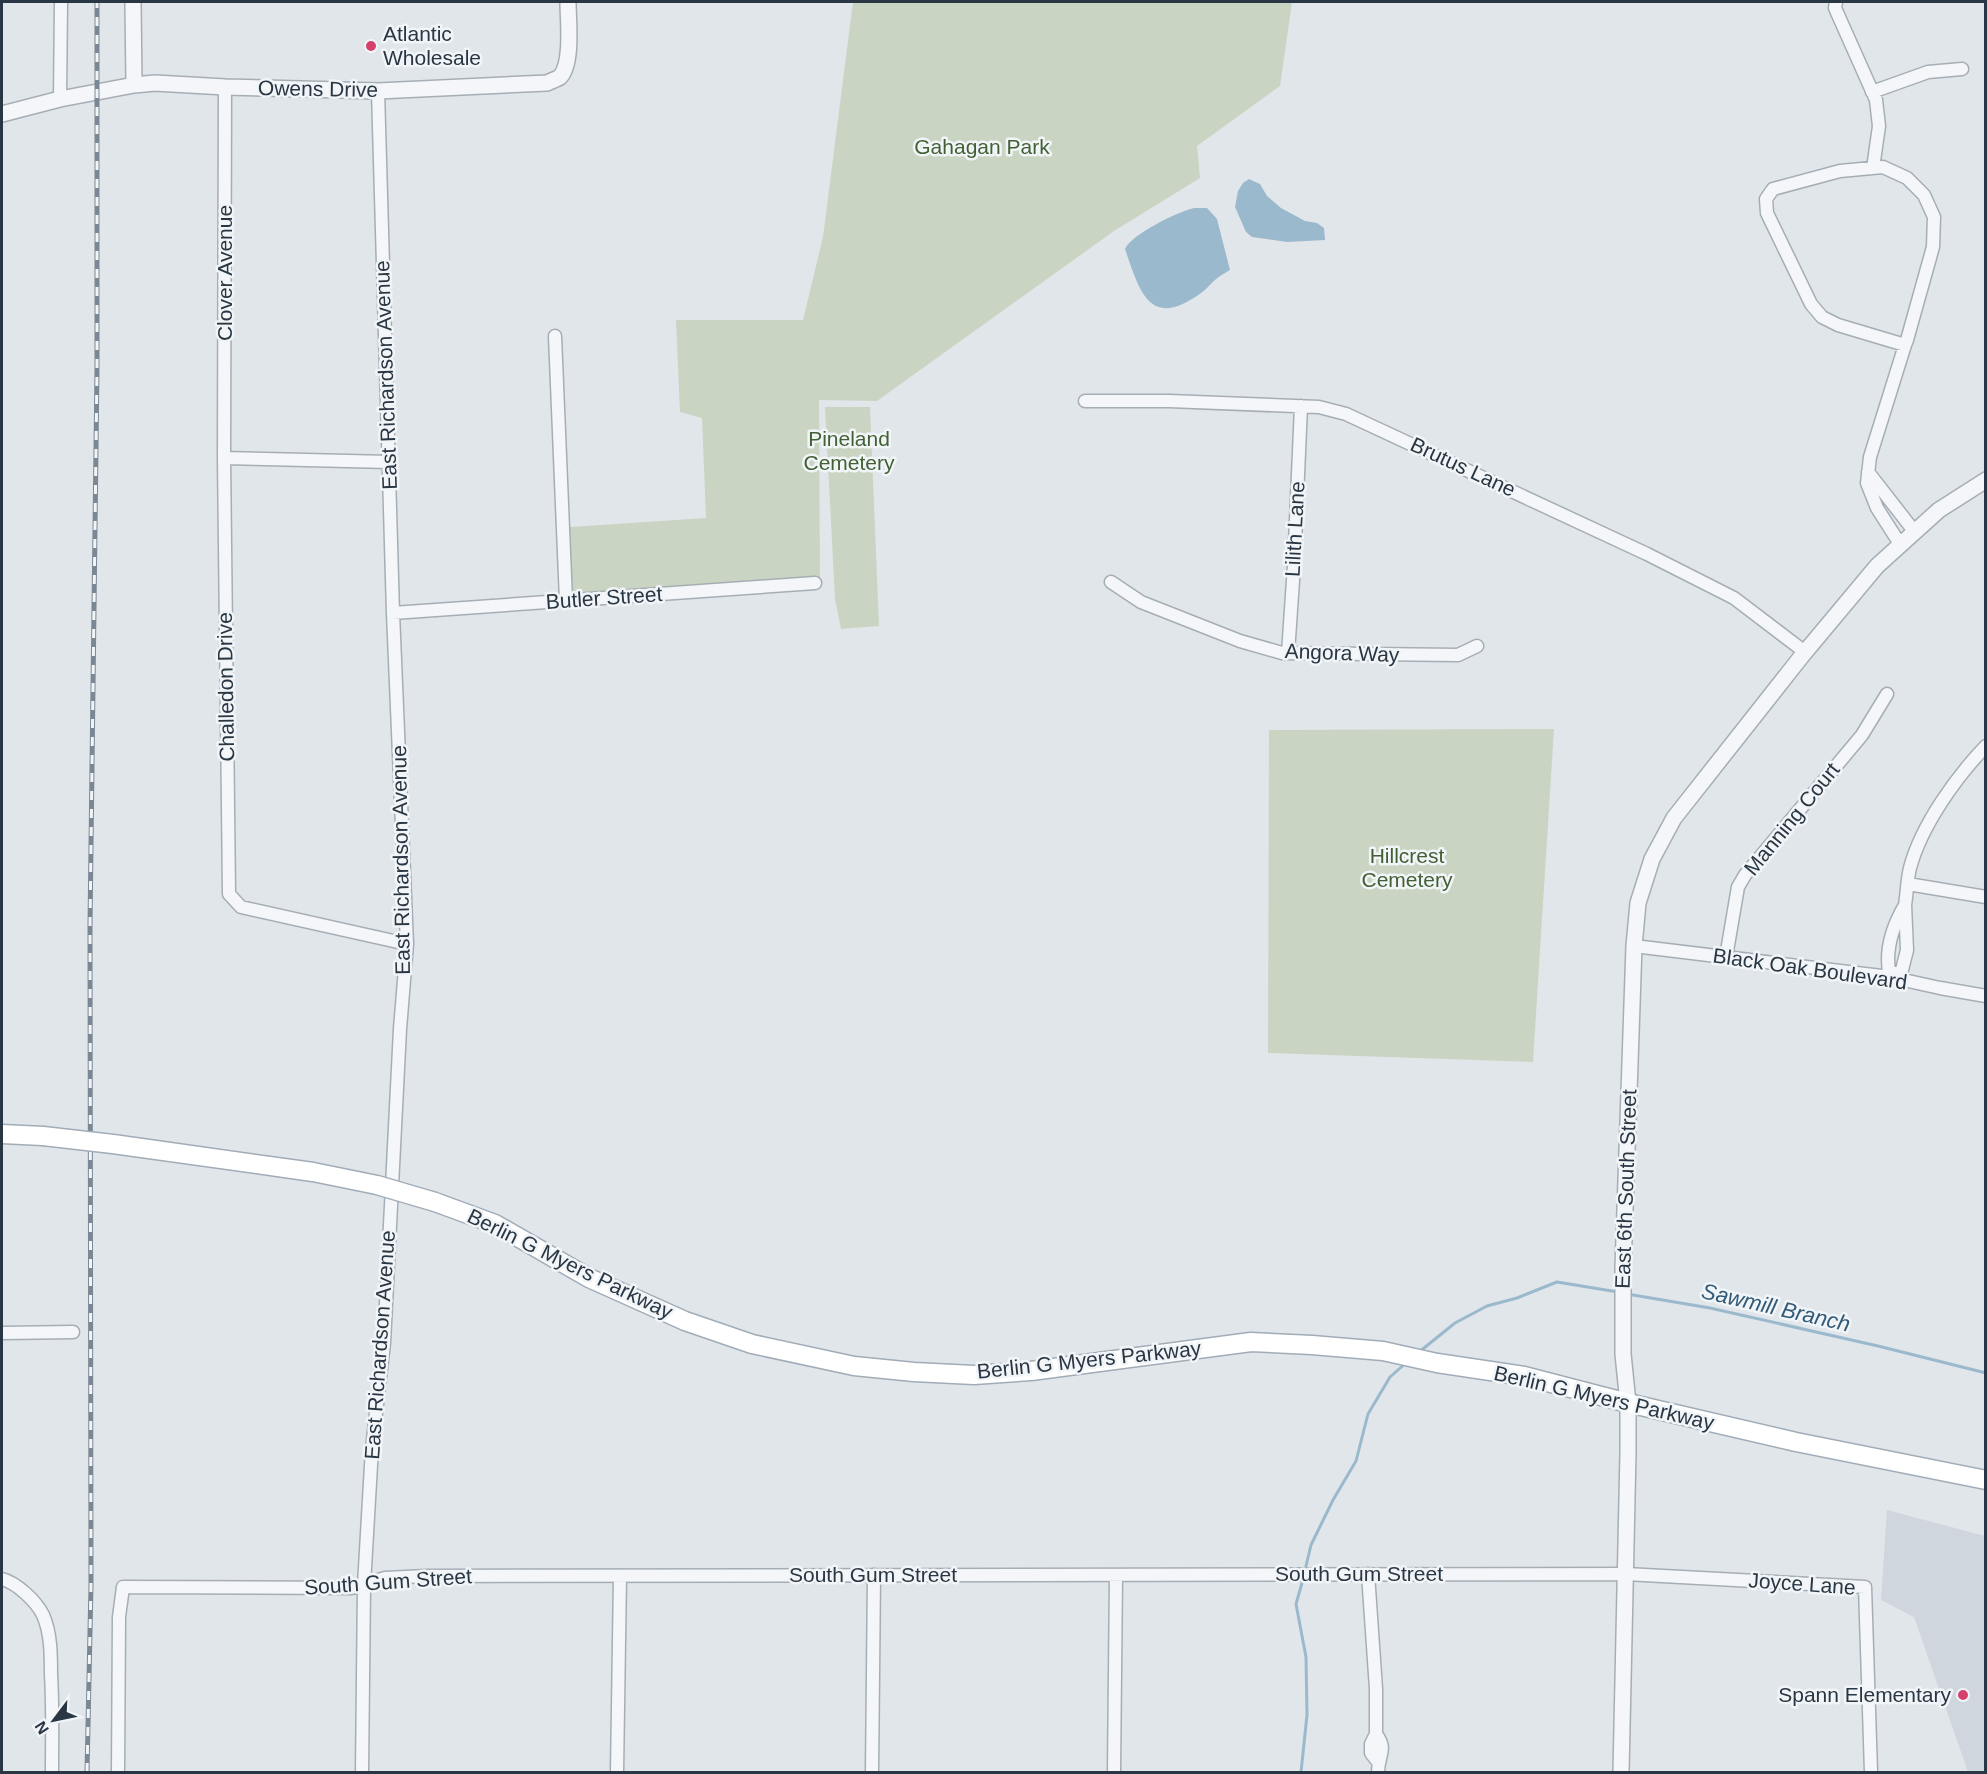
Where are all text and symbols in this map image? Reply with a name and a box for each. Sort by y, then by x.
place label: Atlantic Wholesale [383,22,481,69]
marker: Atlantic Wholesale [364,39,378,53]
street label: Owens Drive [258,76,378,101]
park label: Gahagan Park [914,135,1050,158]
street label: Clover Avenue [213,205,236,341]
street label: East Richardson Avenue [370,260,401,490]
park label: Pineland Cemetery [803,427,895,474]
street label: Brutus Lane [1407,432,1519,501]
street label: Lilith Lane [1281,481,1308,577]
street label: Butler Street [545,582,663,613]
street label: Challedon Drive [213,612,238,762]
street label: Angora Way [1284,639,1400,666]
street label: East Richardson Avenue [387,745,414,975]
street label: Manning Court [1739,758,1844,879]
park label: Hillcrest Cemetery [1361,844,1453,891]
street label: Black Oak Boulevard [1711,943,1909,994]
street label: East 6th South Street [1611,1089,1640,1289]
street label: Berlin G Myers Parkway [464,1204,677,1323]
street label: East Richardson Avenue [360,1230,399,1460]
water label: Sawmill Branch [1699,1278,1853,1337]
street label: Berlin G Myers Parkway [976,1336,1203,1383]
street label: Berlin G Myers Parkway [1492,1361,1717,1434]
street label: South Gum Street [1275,1562,1443,1585]
street label: South Gum Street [789,1563,957,1586]
street label: South Gum Street [303,1564,473,1599]
street label: Joyce Lane [1748,1568,1856,1599]
place label: Spann Elementary [1778,1683,1951,1706]
marker: Spann Elementary [1956,1688,1970,1702]
north arrow [24,1690,84,1750]
text: N [31,1718,52,1737]

